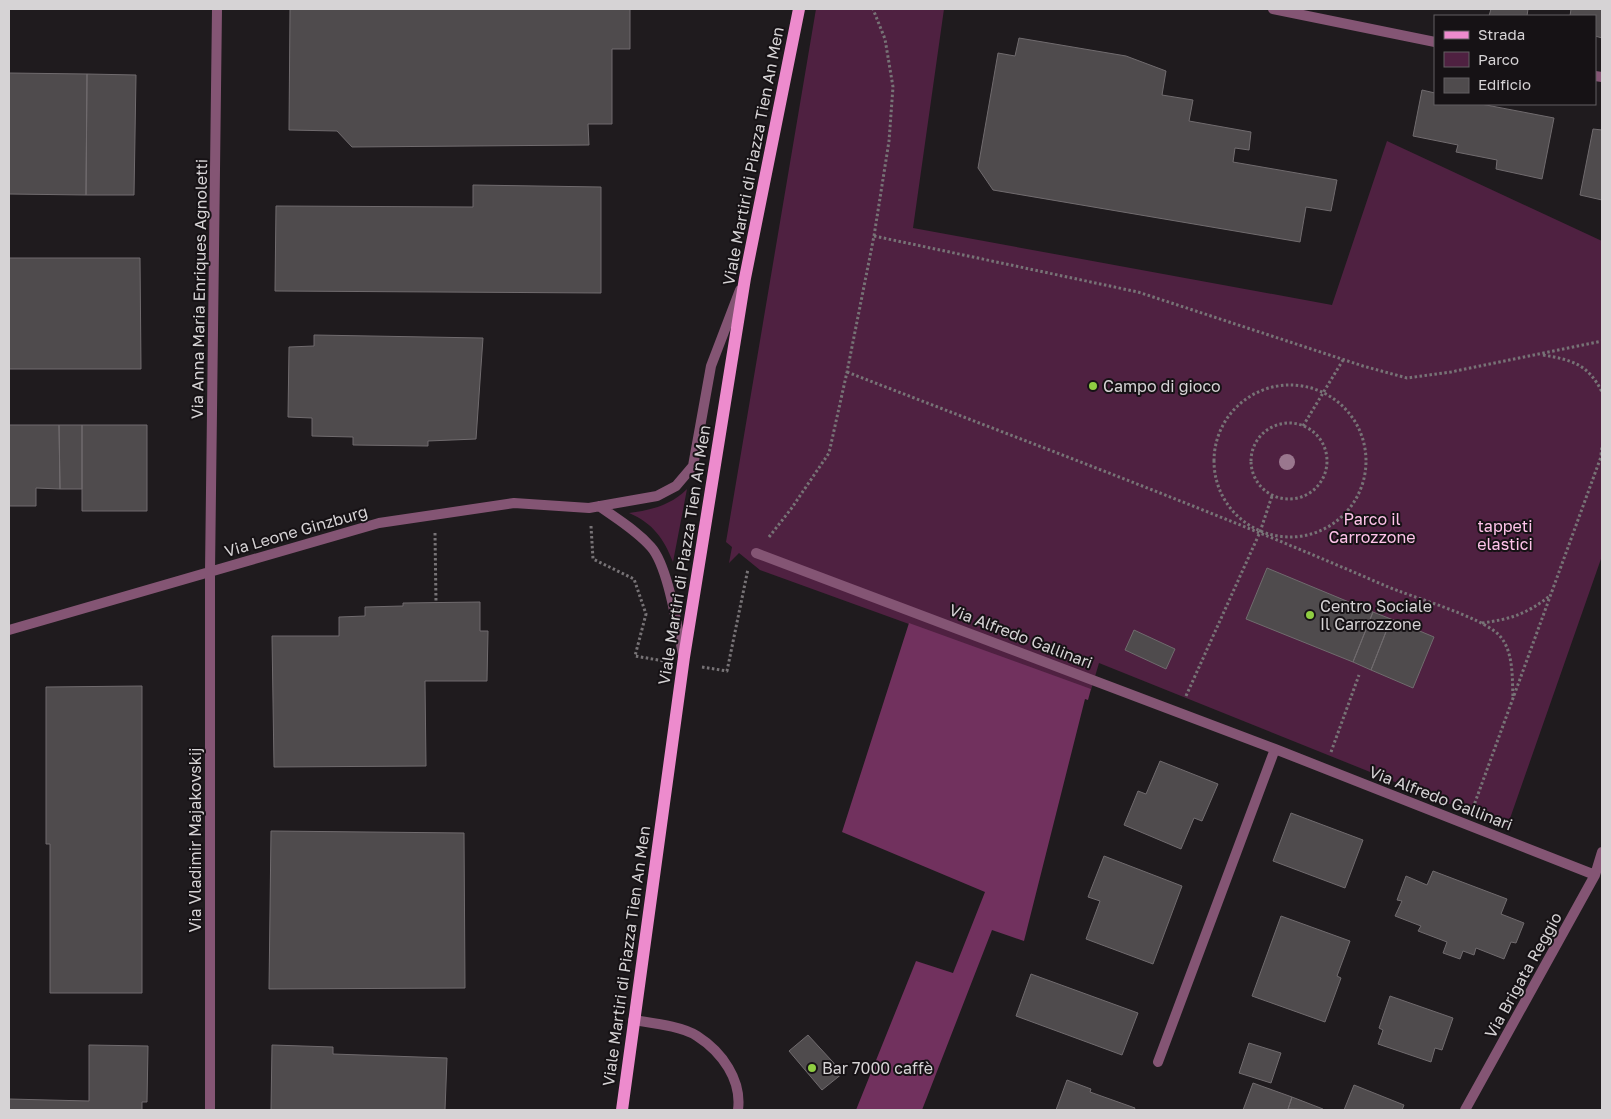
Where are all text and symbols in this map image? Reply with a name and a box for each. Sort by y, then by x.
legend [1434,15,1596,105]
street label: Viale Martiri di Piazza Tien An Men [718,25,788,287]
text: Strada [1478,25,1525,43]
text: Parco [1478,50,1519,68]
text: Edificio [1478,75,1531,93]
street label: Via Anna Maria Enriques Agnoletti [187,159,211,419]
place label: Campo di gioco [1103,376,1221,396]
marker: Campo di gioco [1087,380,1099,392]
street label: Viale Martiri di Piazza Tien An Men [654,424,714,686]
street label: Via Leone Ginzburg [222,501,370,561]
park label: Parco il Carrozzone [1328,509,1416,547]
park label: tappeti elastici [1477,516,1533,554]
place label: Centro Sociale Il Carrozzone [1320,596,1432,634]
street label: Via Alfredo Gallinari [946,599,1096,673]
marker: Centro Sociale Il Carrozzone [1304,609,1316,621]
street label: Via Vladimir Majakovskij [185,748,205,932]
street label: Via Alfredo Gallinari [1366,761,1516,835]
street label: Viale Martiri di Piazza Tien An Men [598,824,654,1088]
street label: Via Brigata Reggio [1480,908,1566,1042]
place label: Bar 7000 caffè [822,1058,933,1078]
marker: Bar 7000 caffè [806,1062,818,1074]

